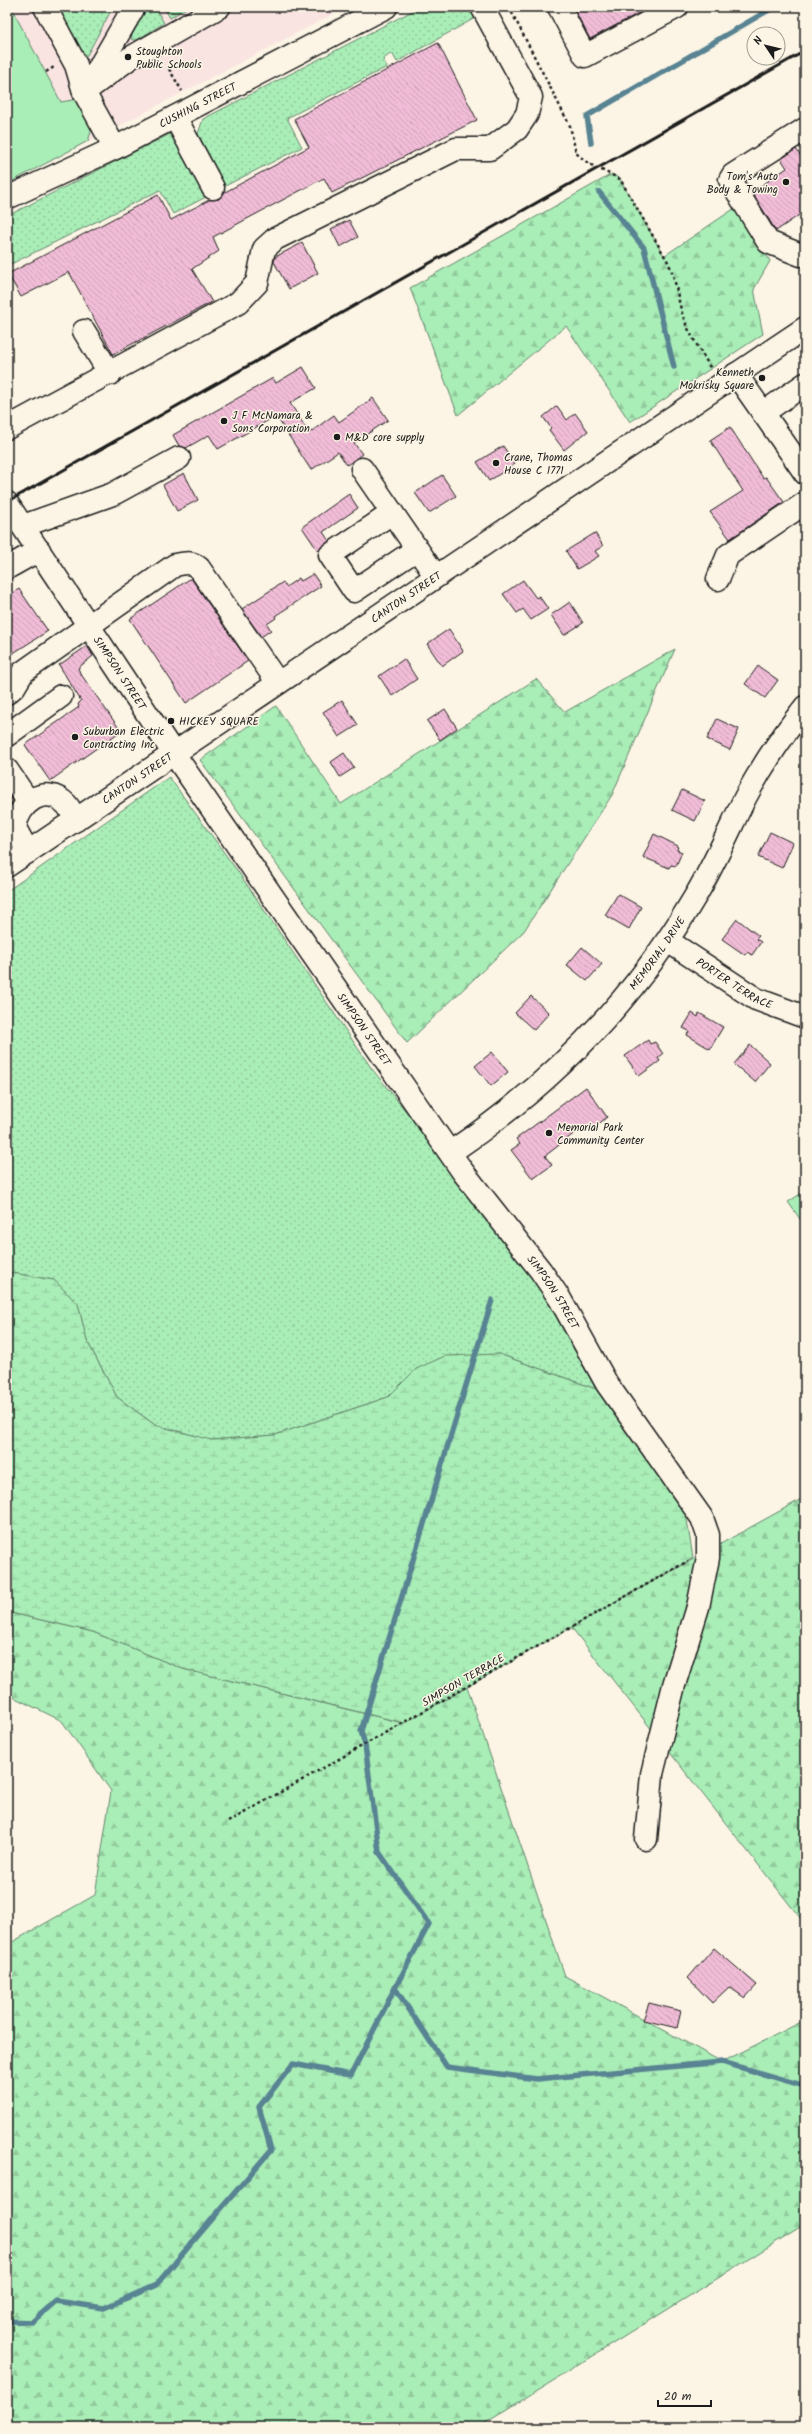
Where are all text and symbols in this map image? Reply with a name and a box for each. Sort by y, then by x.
north arrow [746,26,786,66]
text: N [749,33,768,49]
place label: Stoughton Public Schools [136,43,202,74]
marker: Stoughton Public Schools [123,52,133,62]
street label: CUSHING STREET [156,78,241,134]
place label: Tom's Auto Body & Towing [707,168,778,199]
marker: Tom's Auto Body & Towing [781,177,791,187]
place label: Kenneth Mokrisky Square [679,364,754,395]
marker: Kenneth Mokrisky Square [757,373,767,383]
place label: J F McNamara & Sons Corporation [232,407,313,438]
marker: J F McNamara & Sons Corporation [219,416,229,426]
place label: M&D core supply [345,429,425,447]
marker: M&D core supply [332,432,342,442]
place label: Crane, Thomas House C 1771 [504,449,573,480]
marker: Crane, Thomas House C 1771 [491,458,501,468]
street label: CANTON STREET [367,567,446,628]
street label: SIMPSON STREET [88,633,151,715]
place label: HICKEY SQUARE [179,713,260,731]
marker: HICKEY SQUARE [166,716,176,726]
place label: Suburban Electric Contracting Inc [83,723,165,754]
marker: Suburban Electric Contracting Inc [70,732,80,742]
street label: CANTON STREET [99,748,178,810]
street label: MEMORIAL DRIVE [625,913,691,994]
street label: PORTER TERRACE [692,954,775,1015]
street label: SIMPSON STREET [332,990,396,1071]
place label: Memorial Park Community Center [557,1119,645,1150]
marker: Memorial Park Community Center [544,1128,554,1138]
street label: SIMPSON STREET [522,1252,584,1334]
street label: SIMPSON TERRACE [419,1649,509,1712]
scale bar [658,2382,711,2408]
text: 20 m [664,2387,692,2406]

